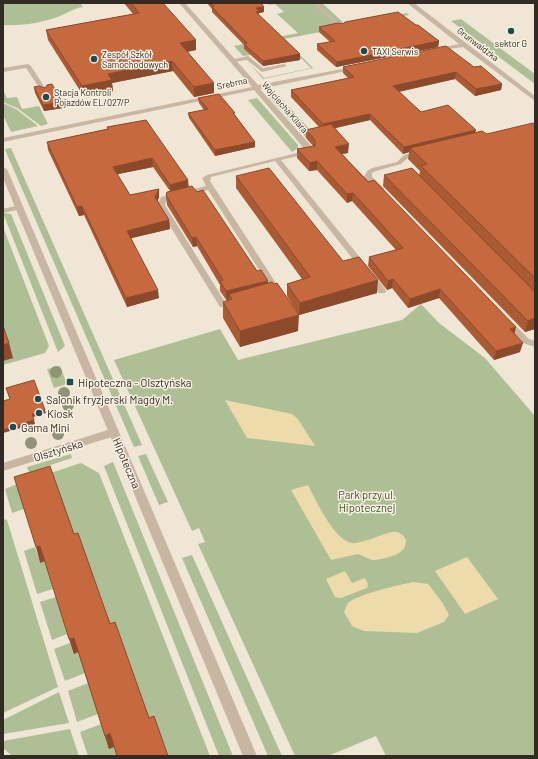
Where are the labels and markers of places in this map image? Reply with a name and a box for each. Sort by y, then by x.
marker: sektor G [506,26,516,36]
place label: sektor G [495,38,527,49]
marker: TAXI Serwis [359,46,369,56]
place label: TAXI Serwis [372,46,418,57]
place label: Zespół Szkół Samochodowych [102,49,168,70]
marker: Zespół Szkół Samochodowych [89,54,99,64]
place label: Stacja Kontroli Pojazdów EL/027/P [54,87,129,108]
marker: Stacja Kontroli Pojazdów EL/027/P [41,92,51,102]
place label: Hipoteczna - Olsztyńska [78,376,191,389]
marker: Hipoteczna - Olsztyńska [65,377,75,387]
place label: Salonik fryzjerski Magdy M. [46,393,173,406]
marker: Salonik fryzjerski Magdy M. [33,394,43,404]
place label: Kiosk [47,407,74,420]
marker: Kiosk [34,408,44,418]
place label: Gama Mini [21,421,70,434]
marker: Gama Mini [8,422,18,432]

